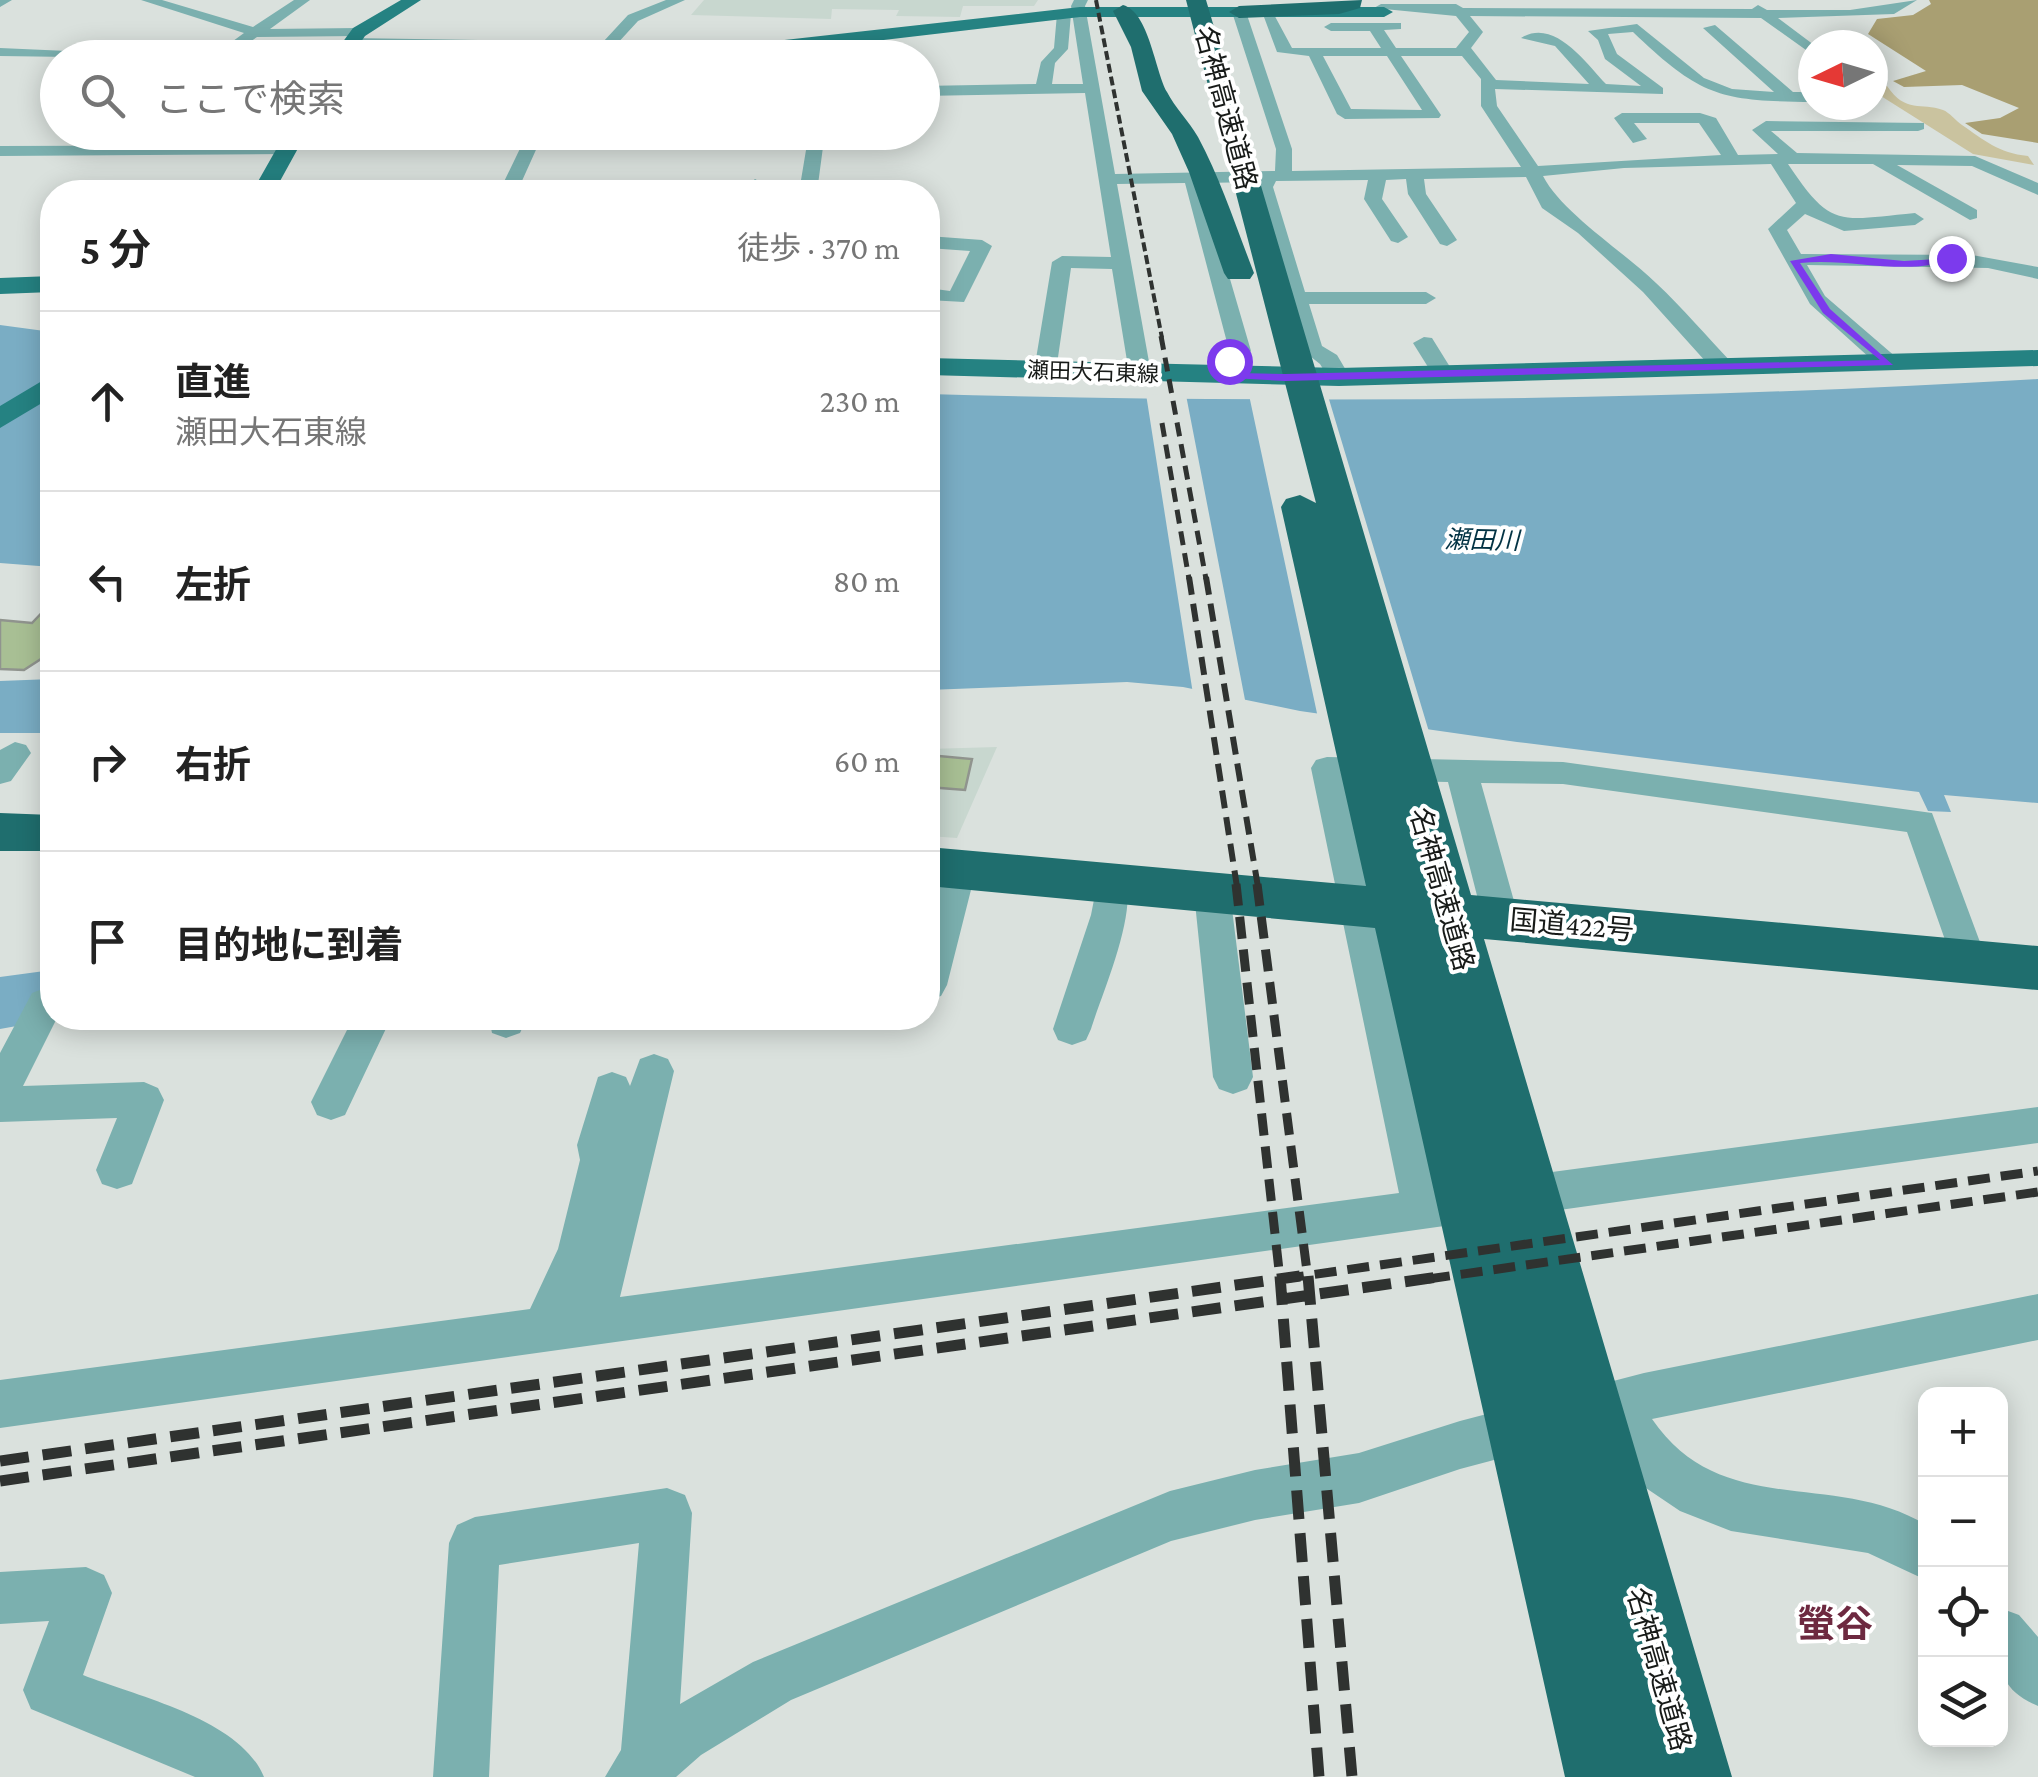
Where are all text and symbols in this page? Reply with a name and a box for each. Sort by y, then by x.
street label: 名神高速道路 [1189,23,1263,193]
north arrow [1798,30,1888,120]
search box [40,40,940,150]
icon: search [75,68,130,123]
text: ここで検索 [155,78,345,120]
text: 5 分 [80,226,151,273]
text: 徒歩 · 370 m [737,230,900,266]
route end [1929,236,1975,282]
route start [1207,339,1253,385]
street label: 瀬田大石東線 [1027,357,1159,387]
text: 直進 [175,361,251,403]
icon: ahead [80,374,135,429]
text: 230 m [820,383,900,419]
text: 瀬田大石東線 [175,414,367,450]
water label: 瀬田川 [1444,526,1523,554]
icon: left [80,554,135,609]
text: 80 m [833,563,900,599]
text: 左折 [175,564,251,606]
icon: right [80,734,135,789]
text: 60 m [834,743,900,779]
text: 右折 [175,744,251,786]
street label: 名神高速道路 [1404,804,1480,974]
street label: 国道422号 [1509,904,1635,946]
icon: arrive [80,914,135,969]
text: 目的地に到着 [175,924,403,966]
map controls [1918,1387,2008,1747]
button: + [1918,1387,2008,1477]
button: − [1918,1477,2008,1567]
button: locate [1918,1567,2008,1657]
street label: 名神高速道路 [1621,1584,1697,1754]
district label: 螢谷 [1797,1603,1873,1645]
button: layers [1918,1657,2008,1747]

